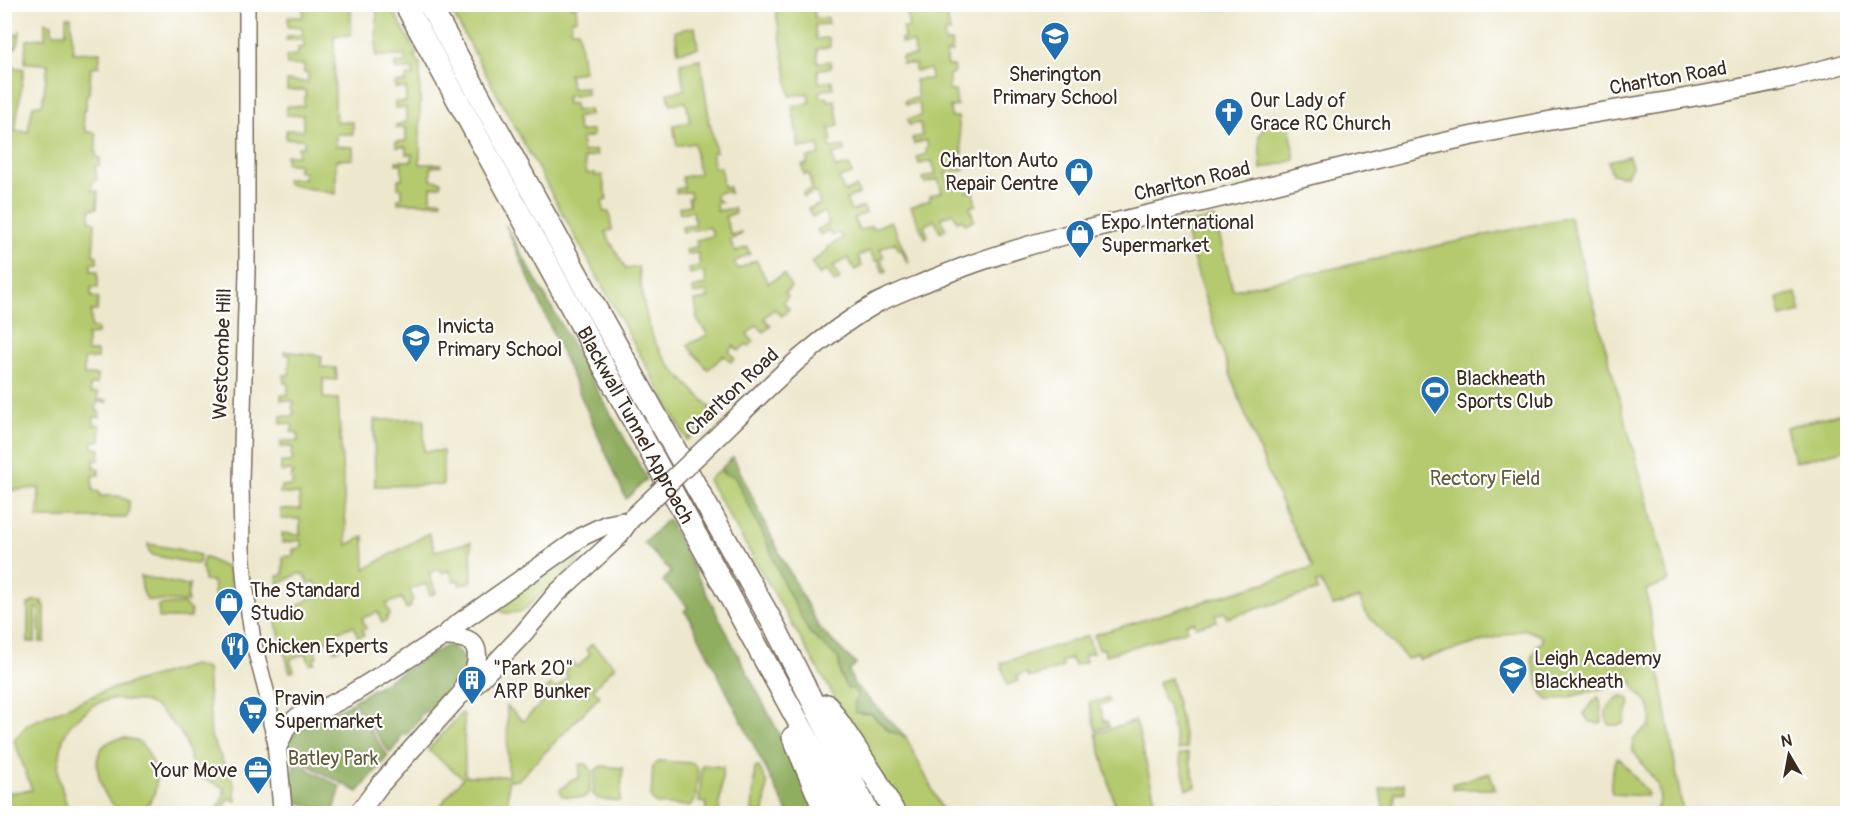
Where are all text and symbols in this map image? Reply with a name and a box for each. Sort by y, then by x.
school or university icon: Sherington Primary School [1039,20,1071,62]
street label: Charlton Road [1607,55,1729,101]
place label: Sherington Primary School [992,62,1118,110]
place label: Our Lady of Grace RC Church [1250,88,1391,136]
church icon: Our Lady of Grace RC Church [1213,96,1245,138]
place label: Charlton Auto Repair Centre [940,148,1058,196]
street label: Charlton Road [1131,155,1253,207]
shop icon: Charlton Auto Repair Centre [1063,156,1095,198]
place label: Expo International Supermarket [1101,210,1254,258]
shop icon: Expo International Supermarket [1064,218,1096,260]
street label: Westcombe Hill [207,288,237,420]
place label: Invicta Primary School [437,314,562,362]
school or university icon: Invicta Primary School [400,322,432,364]
street label: Blackwall Tunnel Approach [572,322,700,528]
street label: Charlton Road [680,342,784,442]
place label: Blackheath Sports Club [1456,366,1553,414]
sports icon: Blackheath Sports Club [1419,374,1451,416]
park label: Rectory Field [1430,466,1540,491]
place label: The Standard Studio [250,578,360,626]
shop icon: The Standard Studio [213,586,245,628]
restaurant icon: Chicken Experts [219,630,251,672]
place label: Chicken Experts [256,634,388,659]
place label: Leigh Academy Blackheath [1534,646,1662,694]
school or university icon: Leigh Academy Blackheath [1497,654,1529,696]
place label: "Park 20" ARP Bunker [493,656,591,704]
building icon: "Park 20" ARP Bunker [456,664,488,706]
place label: Pravin Supermarket [274,686,384,734]
supermarket icon: Pravin Supermarket [237,694,269,736]
north arrow [1759,725,1819,785]
text: N [1780,730,1794,752]
park label: Batley Park [288,746,379,771]
office icon: Your Move [242,754,274,796]
place label: Your Move [150,758,237,783]

